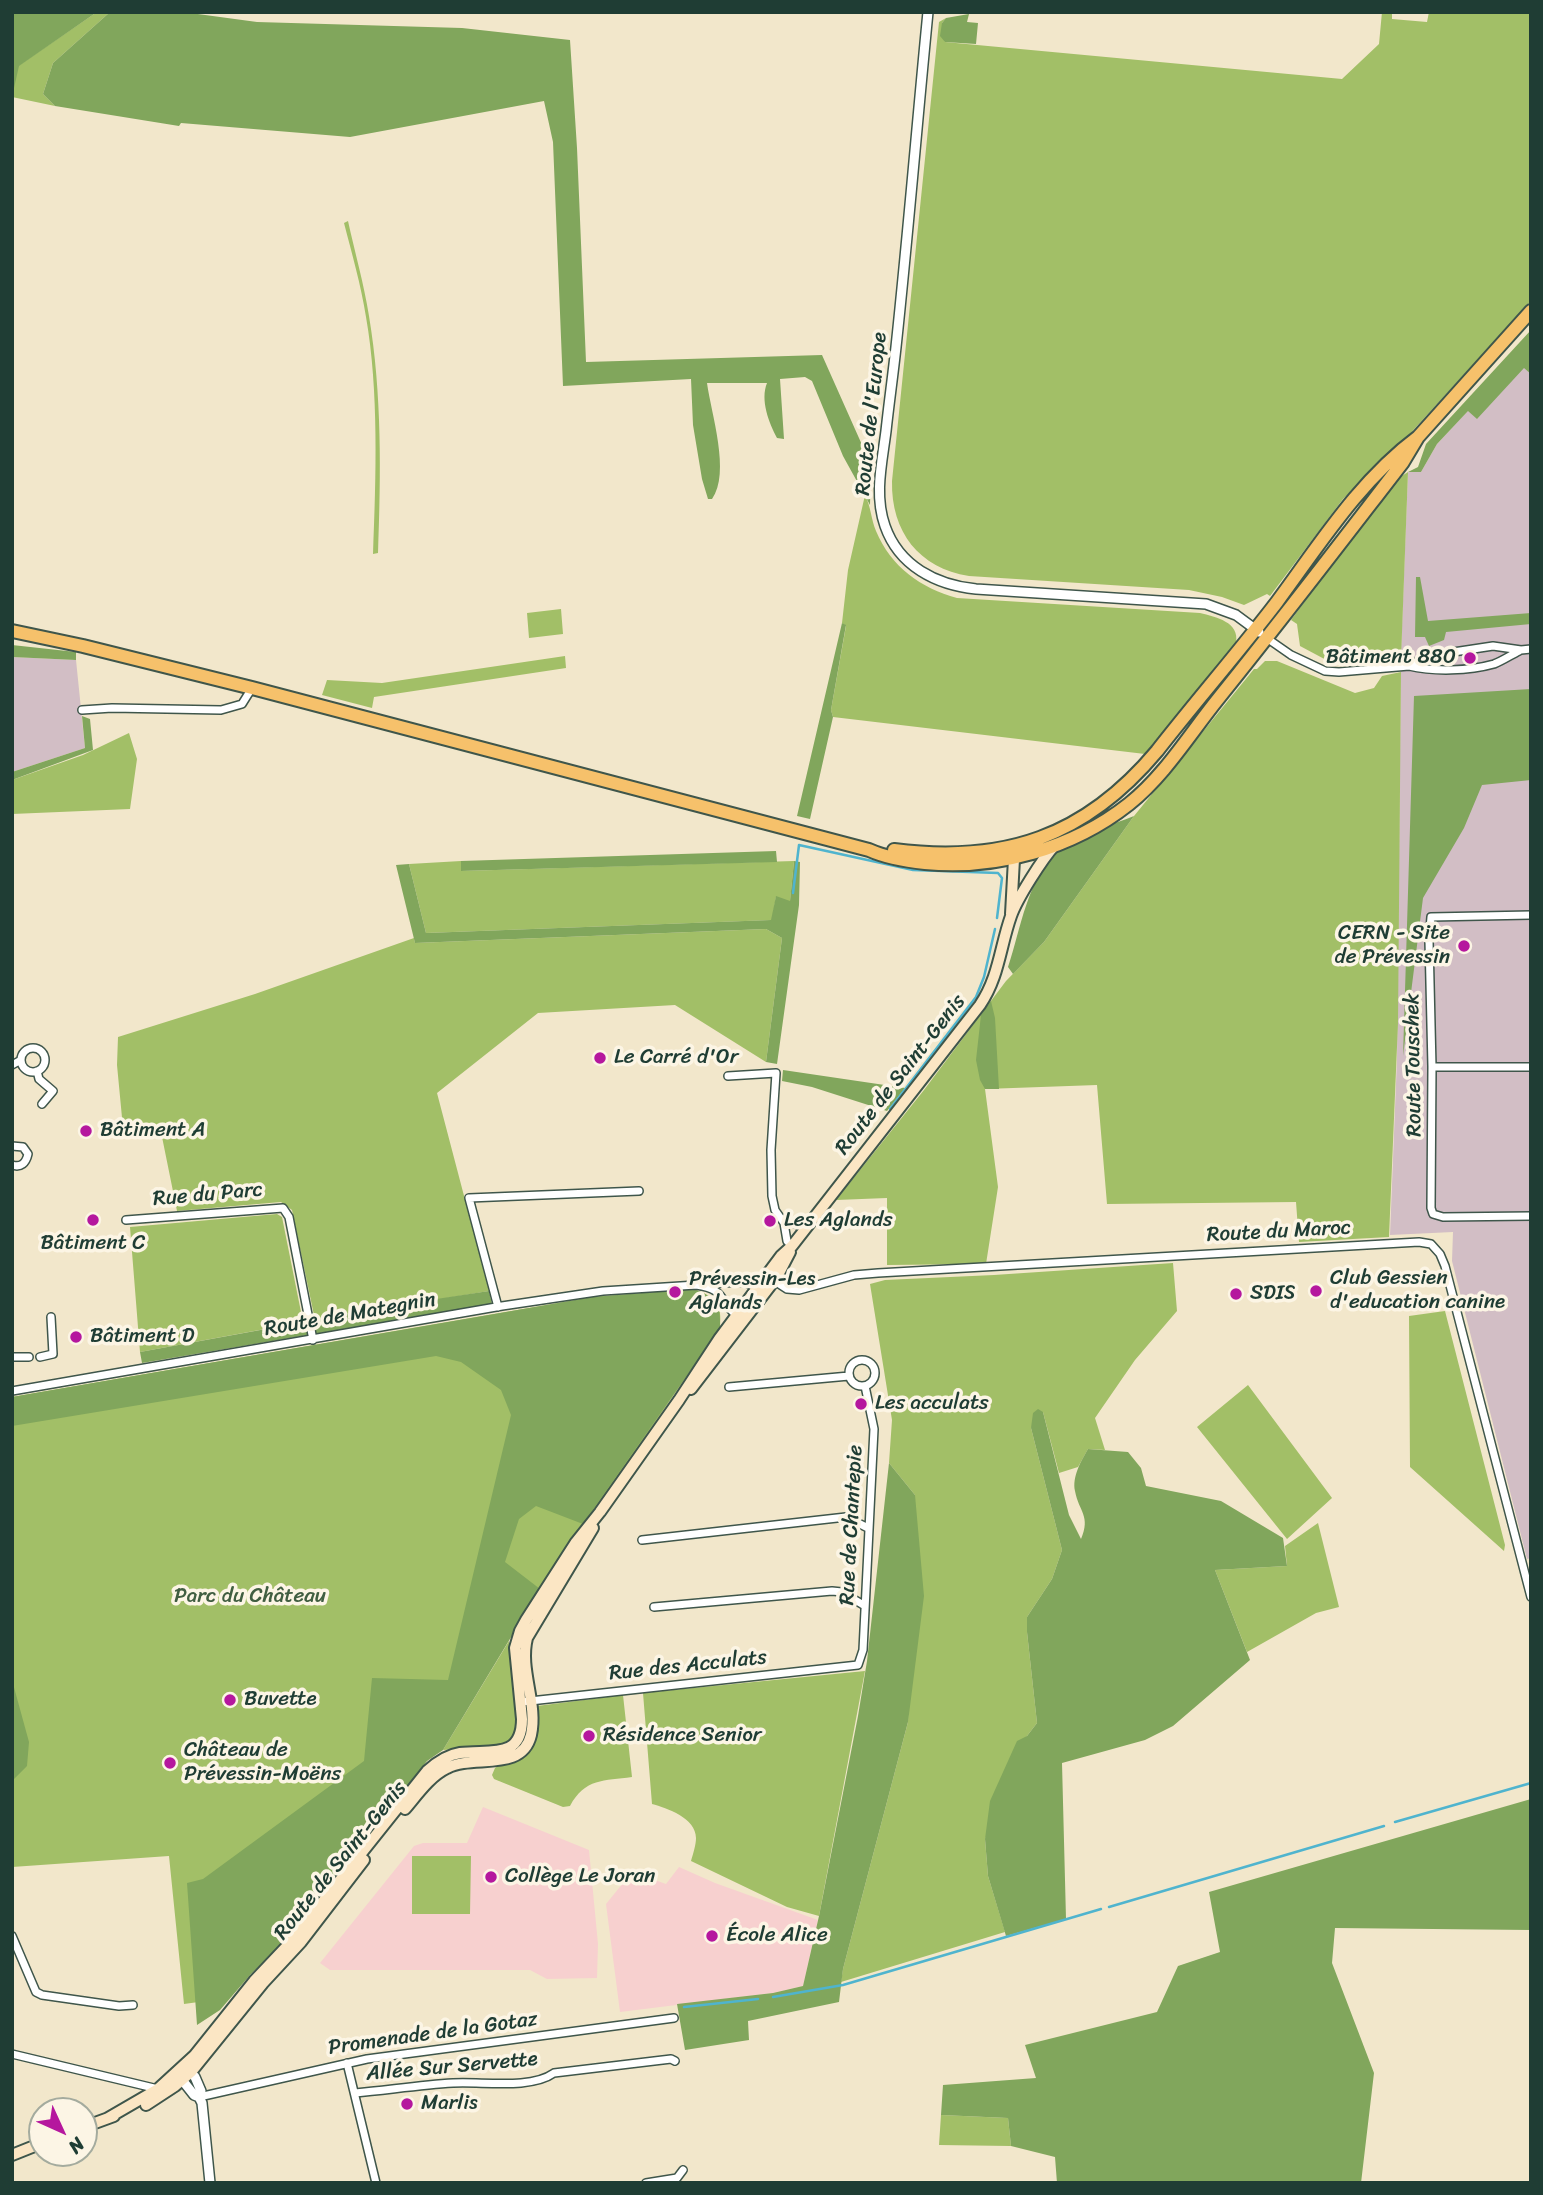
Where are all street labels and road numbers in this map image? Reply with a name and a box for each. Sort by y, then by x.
street label: Route de l'Europe [851,331,893,497]
street label: Route de Saint-Genis [831,990,971,1160]
street label: Route Touschek [1400,993,1428,1137]
street label: Rue du Parc [152,1178,264,1212]
street label: Route du Maroc [1206,1216,1352,1248]
street label: Route de Mategnin [262,1288,438,1342]
street label: Rue de Chantepie [835,1444,869,1606]
street label: Rue des Acculats [608,1645,768,1687]
street label: Route de Saint-Genis [269,1777,413,1945]
street label: Promenade de la Gotaz [327,2007,539,2061]
street label: Allée Sur Servette [365,2047,539,2087]

